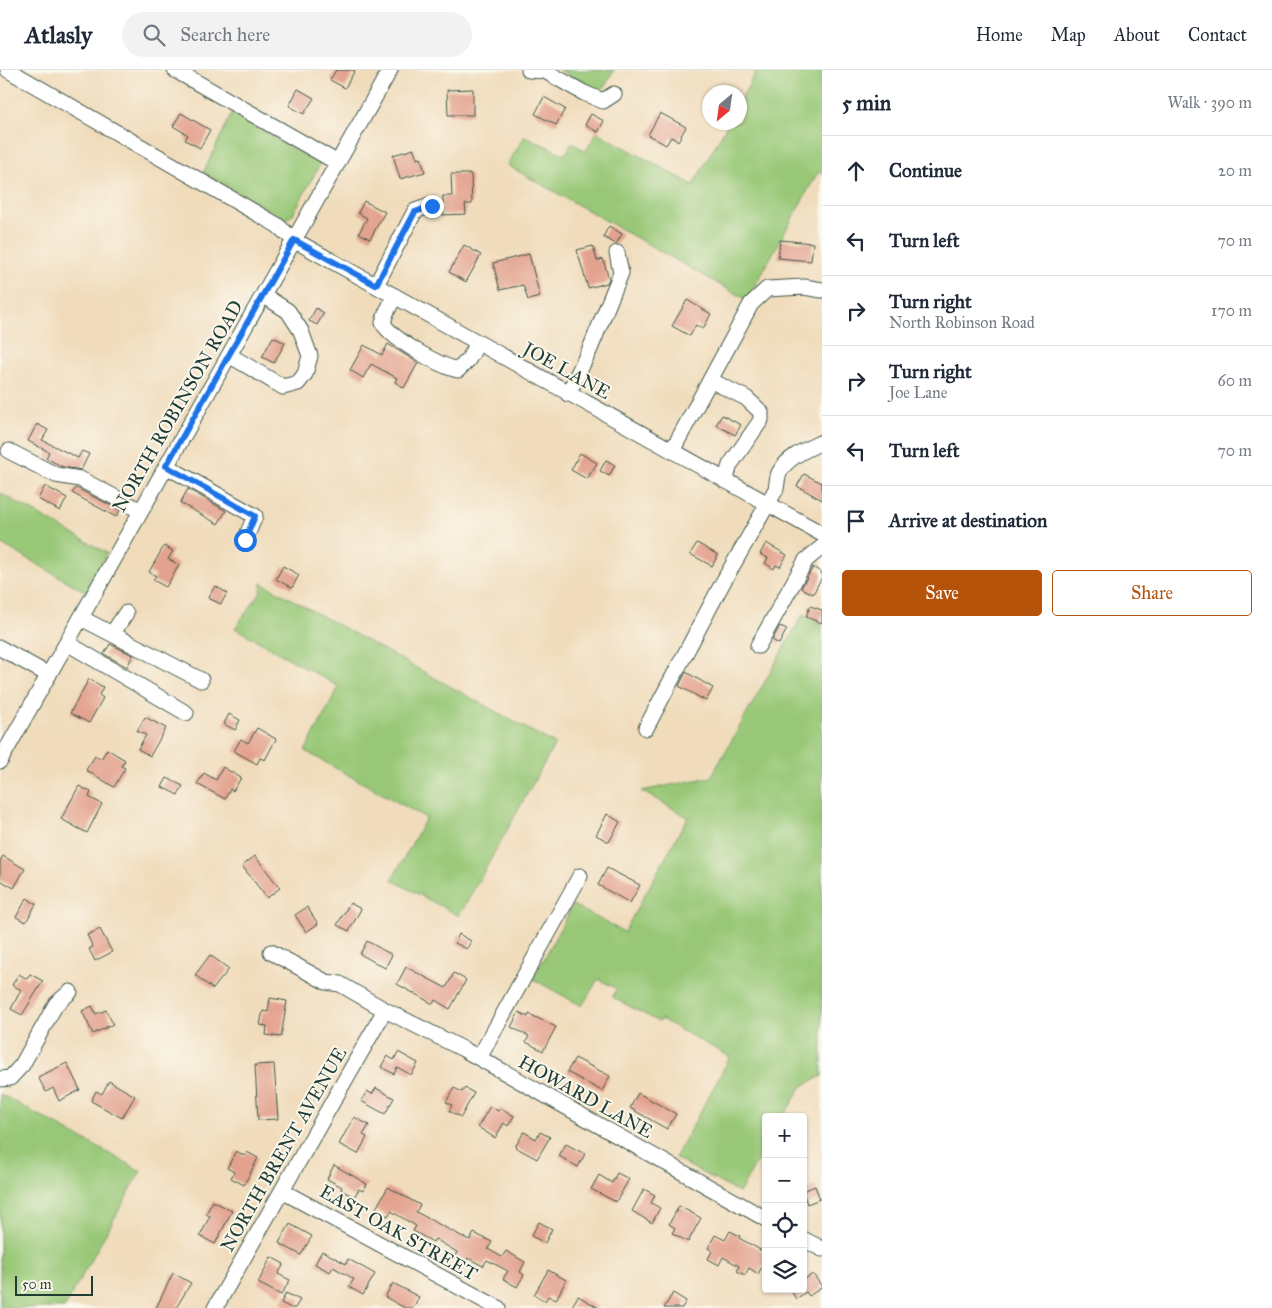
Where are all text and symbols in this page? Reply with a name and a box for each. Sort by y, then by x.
search box [122,12,472,57]
text: Atlasly [25,20,92,50]
icon: search [140,21,168,49]
text: Search here [180,23,270,46]
text: Home [976,24,1023,46]
text: Map [1051,24,1086,46]
text: About [1114,24,1160,46]
text: Contact [1188,24,1247,46]
north arrow [702,85,747,130]
text: 5 min [842,90,891,116]
text: Walk · 390 m [1167,93,1252,112]
icon: ahead [842,157,870,185]
text: Continue [889,159,962,182]
text: 20 m [1218,161,1252,180]
route end [421,195,444,218]
icon: left [842,227,870,255]
text: Turn left [889,229,959,252]
text: 70 m [1217,231,1252,250]
text: Turn right [889,290,972,313]
street label: NORTH ROBINSON ROAD [107,296,248,516]
icon: right [842,297,870,325]
text: 170 m [1211,301,1252,320]
text: North Robinson Road [889,313,1035,332]
street label: JOE LANE [517,336,615,405]
text: Turn right [889,360,972,383]
icon: right [842,367,870,395]
text: 60 m [1218,371,1252,390]
text: Joe Lane [889,383,947,402]
icon: left [842,437,870,465]
text: Turn left [889,439,959,462]
text: 70 m [1217,441,1252,460]
icon: arrive [842,507,870,535]
text: Arrive at destination [889,509,1047,532]
route start [234,529,257,552]
button: Save [842,570,1042,616]
button: Share [1052,570,1252,616]
street label: NORTH BRENT AVENUE [215,1043,352,1256]
street label: HOWARD LANE [515,1050,657,1143]
map controls [762,1113,807,1293]
button: + [762,1113,807,1158]
button: − [762,1158,807,1203]
street label: EAST OAK STREET [316,1180,482,1285]
button: locate [762,1203,807,1248]
button: layers [762,1248,807,1293]
scale bar [15,1273,92,1296]
text: 50 m [22,1276,51,1293]

